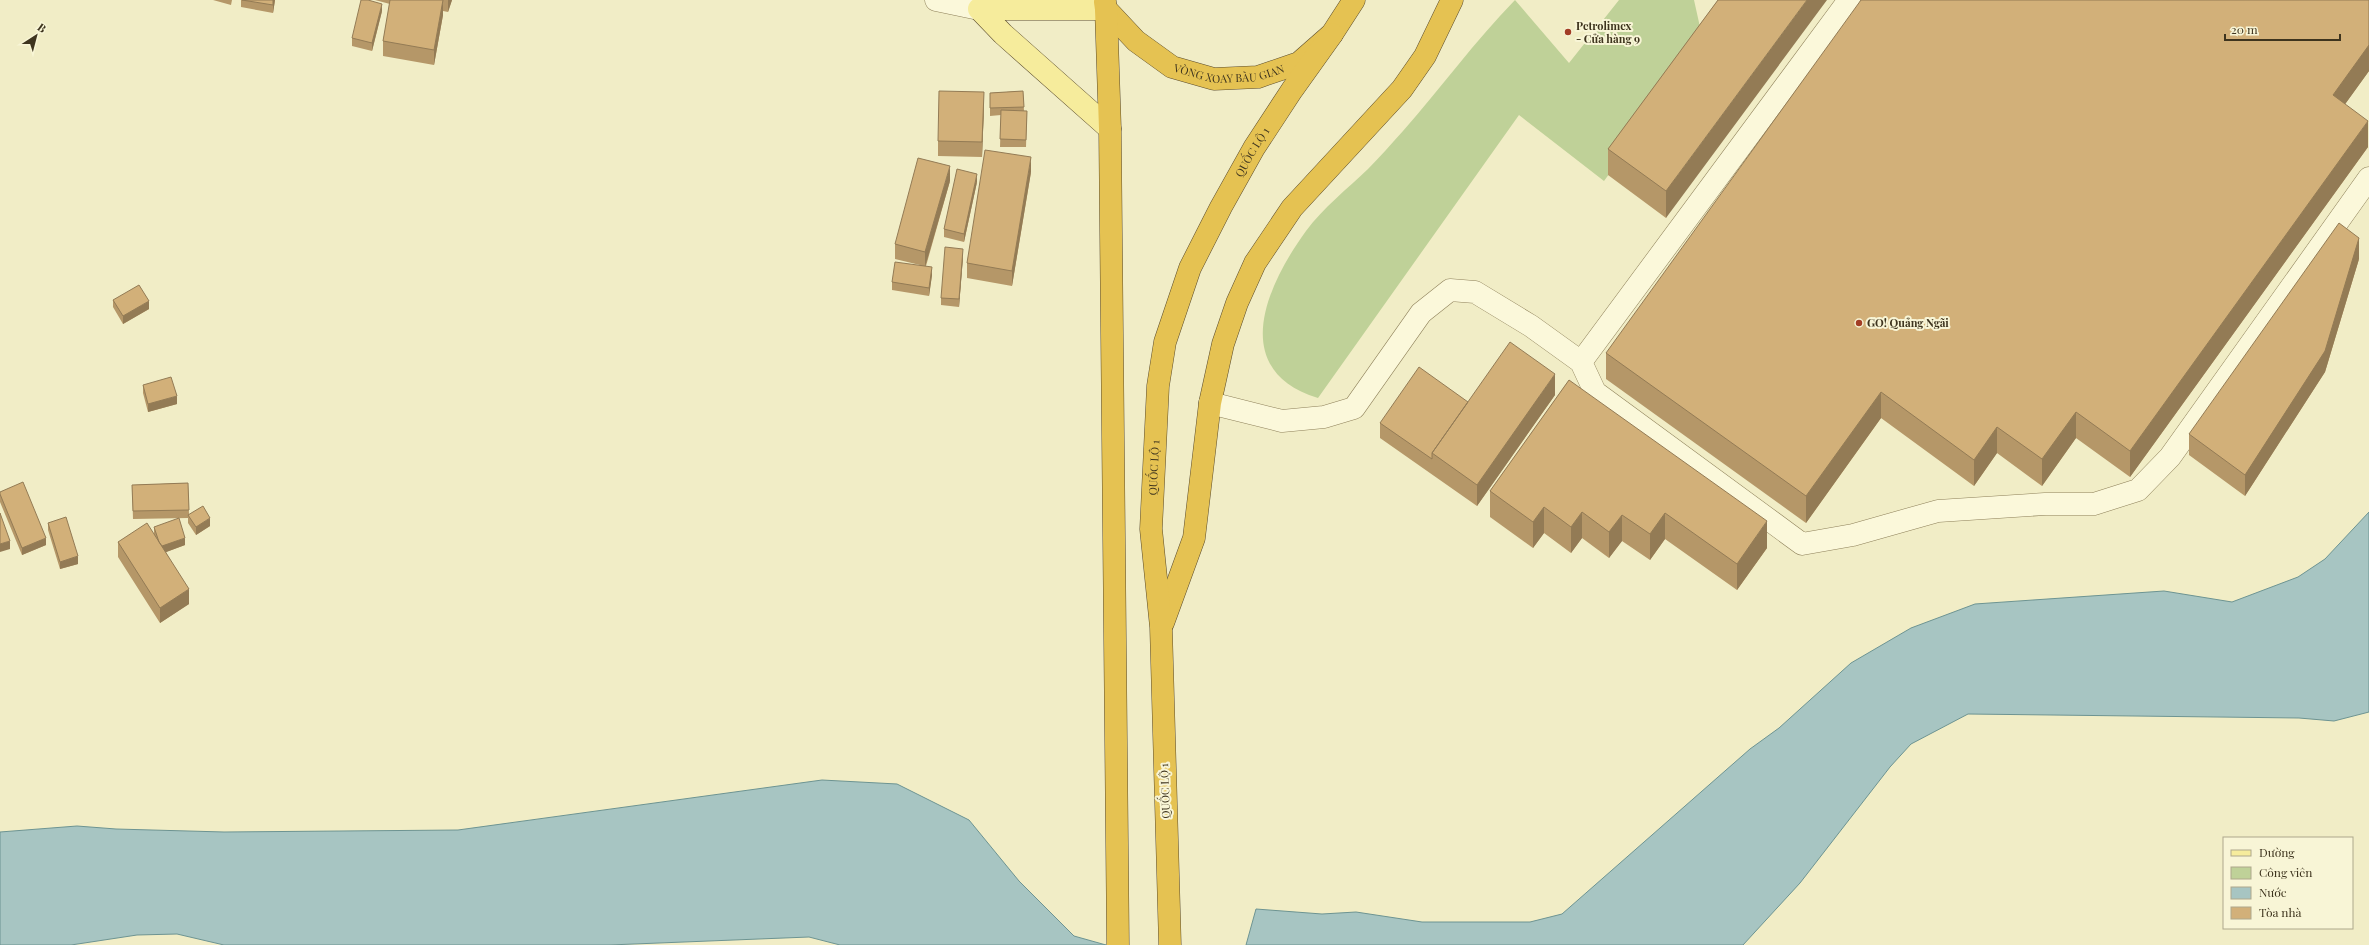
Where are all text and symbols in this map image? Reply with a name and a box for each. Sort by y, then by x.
north arrow [16,16,56,56]
scale bar [2225,16,2340,42]
place label: Petrolimex - Cửa hàng 9 [1576,18,1640,46]
text: B [35,19,50,36]
text: 20 m [2231,21,2258,37]
marker: Petrolimex - Cửa hàng 9 [1563,27,1573,37]
street label: VÒNG XOAY BÀU GIAN [1171,60,1286,86]
street label: QUỐC LỘ 1 [1231,124,1273,180]
place label: GO! Quảng Ngãi [1867,315,1949,330]
marker: GO! Quảng Ngãi [1854,318,1864,328]
street label: QUỐC LỘ 1 [1143,440,1162,496]
street label: QUỐC LỘ 1 [1154,763,1173,819]
legend [2223,837,2353,929]
text: Đường [2259,844,2295,860]
text: Công viên [2259,864,2313,880]
text: Nước [2259,884,2287,900]
text: Tòa nhà [2259,904,2302,920]

